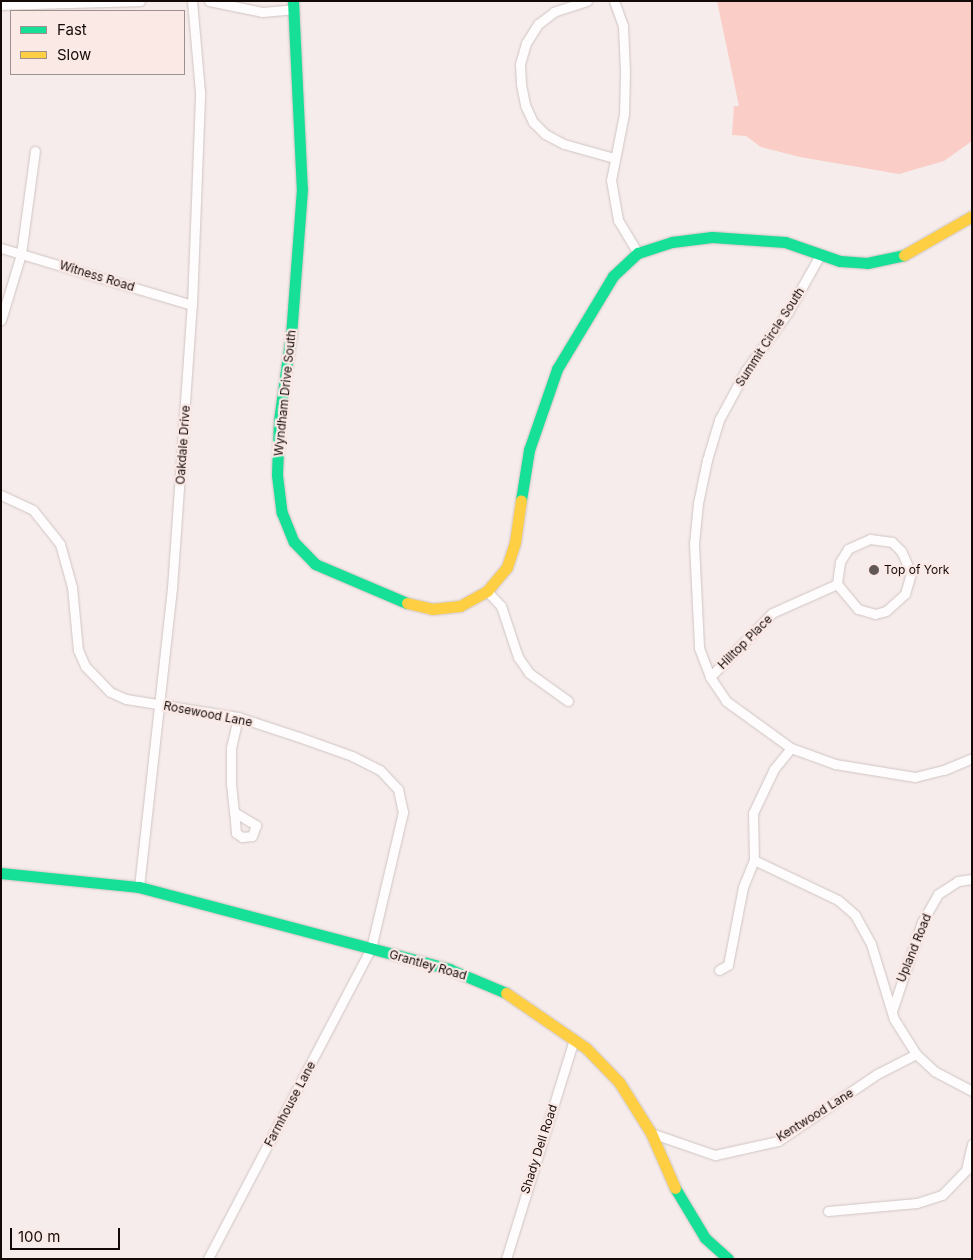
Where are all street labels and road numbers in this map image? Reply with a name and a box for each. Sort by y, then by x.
street label: Witness Road [58,258,136,294]
street label: Summit Circle South [733,285,807,389]
street label: Wyndham Drive South [271,329,299,457]
street label: Oakdale Drive [173,405,193,485]
street label: Hilltop Place [715,612,775,672]
street label: Rosewood Lane [162,698,254,730]
street label: Upland Road [894,912,934,984]
street label: Grantley Road [388,947,468,983]
street label: Farmhouse Lane [261,1059,319,1149]
street label: Kentwood Lane [774,1086,856,1144]
street label: Shady Dell Road [518,1103,560,1195]

